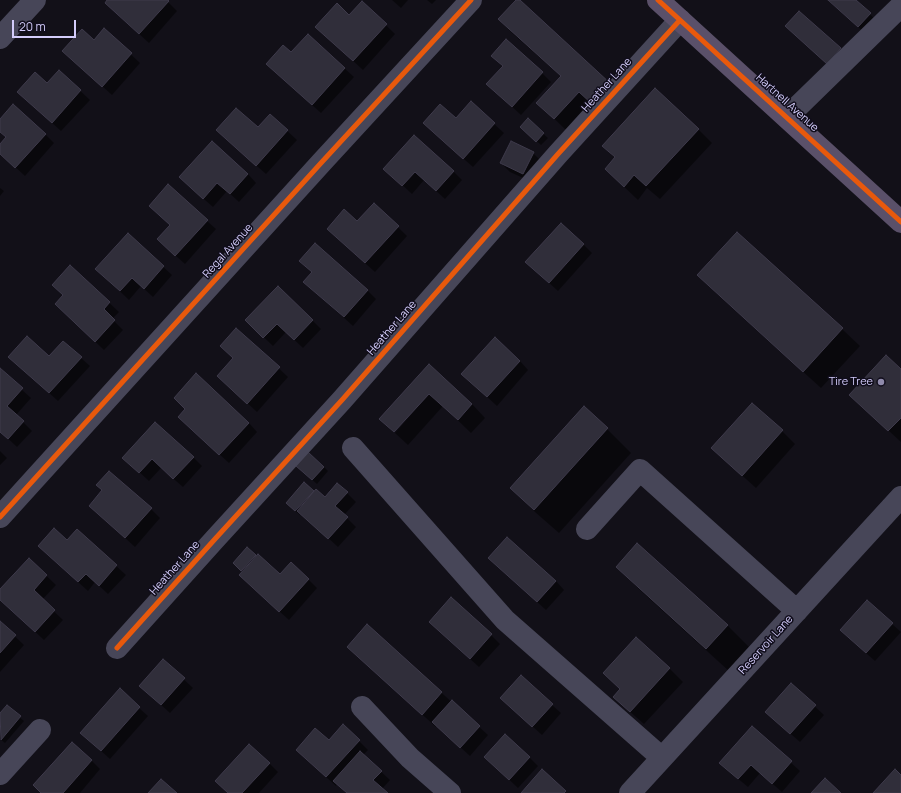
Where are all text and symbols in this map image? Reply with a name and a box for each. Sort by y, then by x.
scale bar [14,12,78,38]
text: 20 m [19,18,46,35]
street label: Heather Lane [579,55,635,115]
street label: Hartnell Avenue [753,71,821,135]
street label: Regal Avenue [200,221,256,281]
street label: Heather Lane [365,298,419,358]
place label: Tire Tree [829,375,873,389]
marker: Tire Tree [876,377,886,387]
street label: Heather Lane [147,538,203,598]
street label: Reservoir Lane [736,613,796,677]

